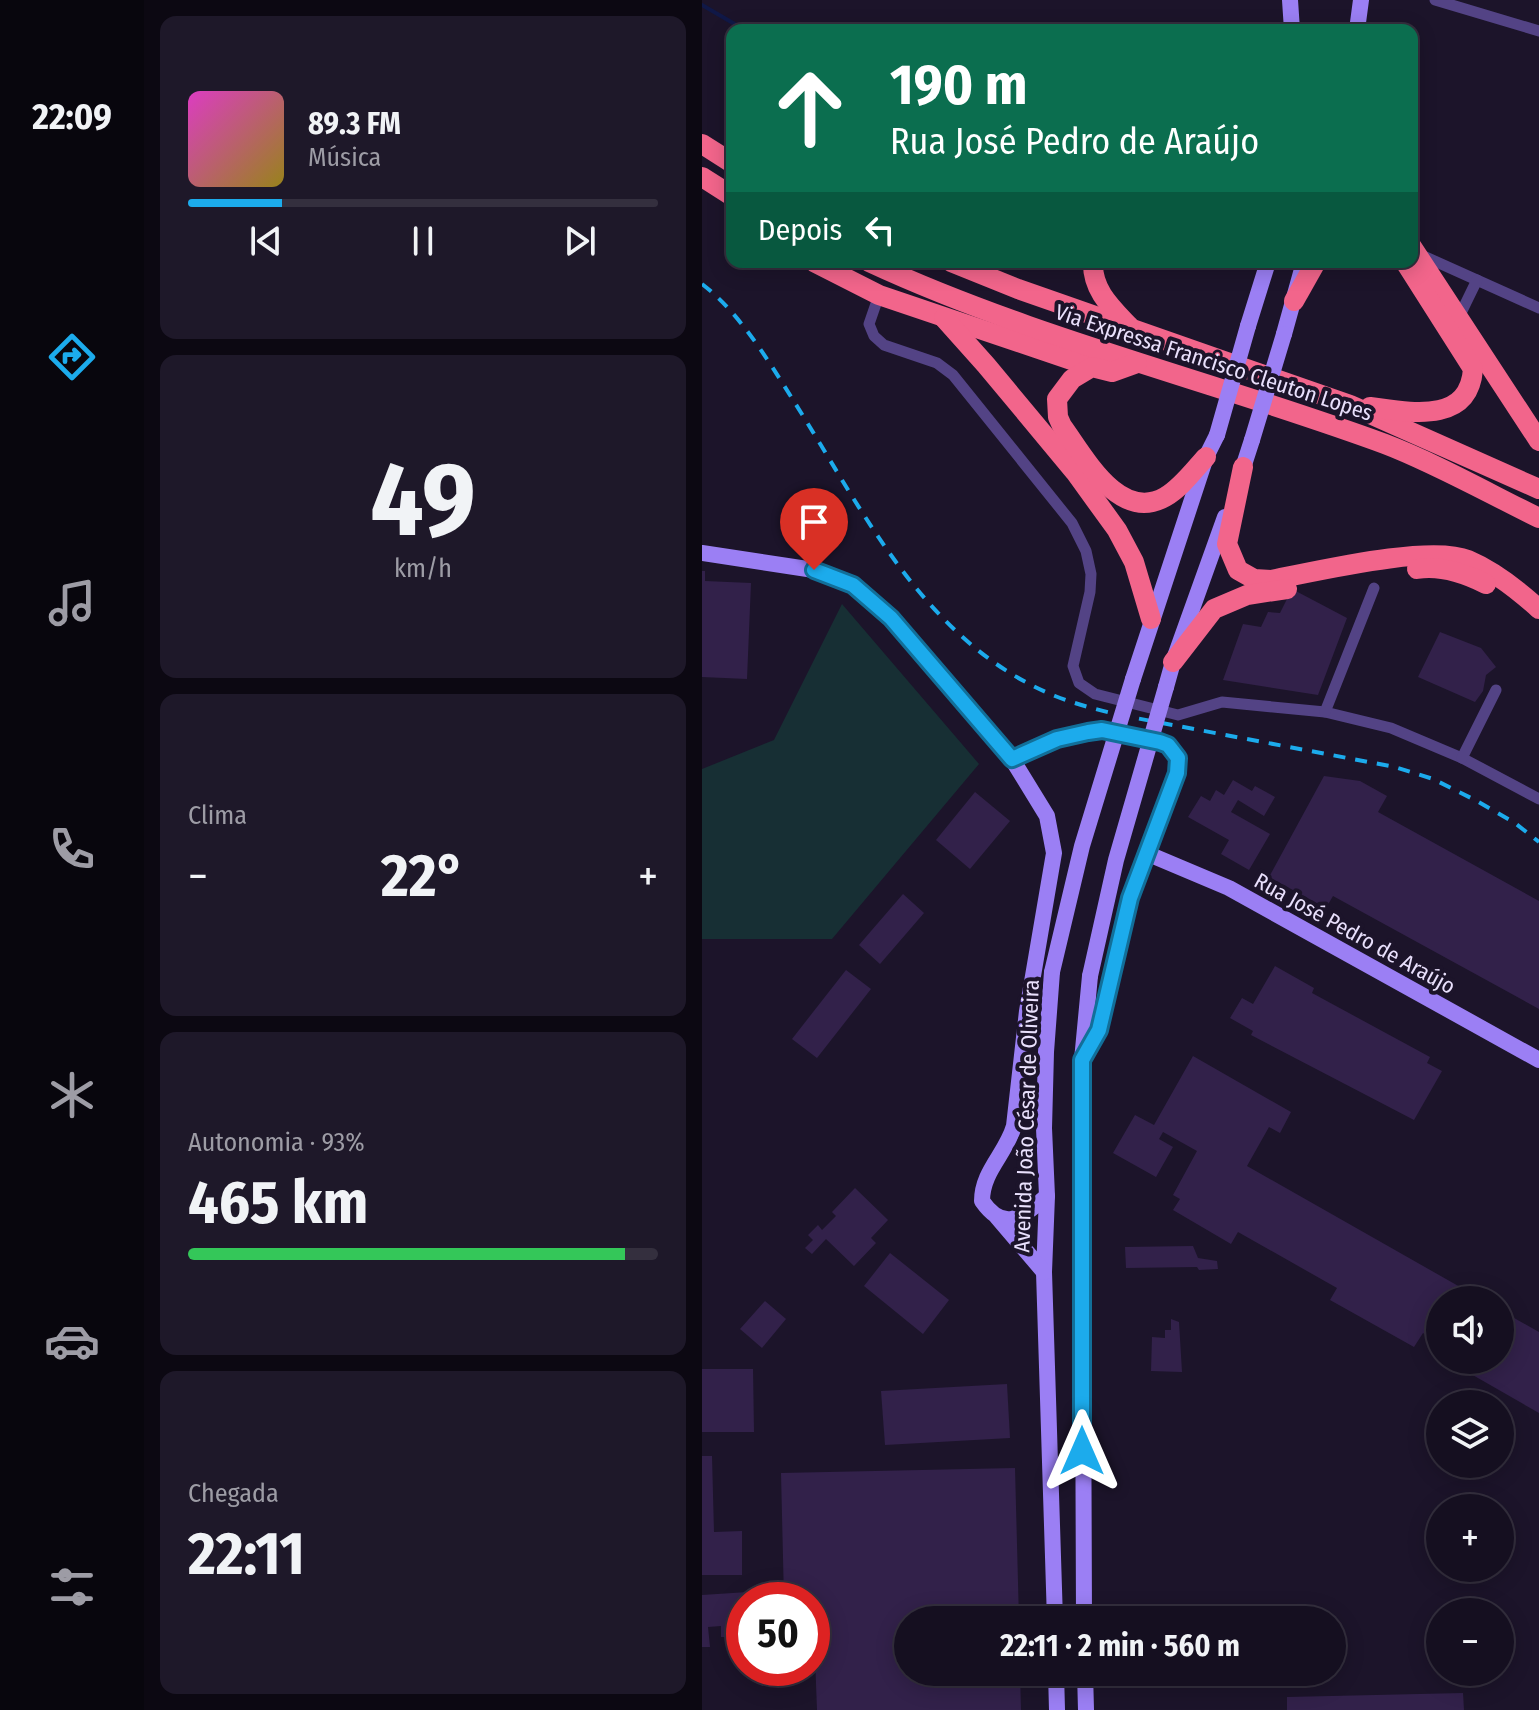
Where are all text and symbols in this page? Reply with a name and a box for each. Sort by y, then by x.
text: 190 m [890,52,1028,119]
icon: ahead [758,56,862,160]
text: 22:09 [32,95,112,139]
text: 89.3 FM [308,106,401,142]
text: Rua José Pedro de Araújo [890,120,1259,164]
text: Música [308,142,381,173]
icon: left [858,208,902,252]
text: Depois [758,212,842,248]
icon: previous [244,219,288,263]
icon: pause [401,219,445,263]
icon: next [558,219,602,263]
street label: Via Expressa Francisco Cleuton Lopes [1052,298,1376,427]
icon: directions [44,329,100,385]
text: 49 [370,438,476,563]
pin [780,488,848,570]
icon: arrive [792,500,836,544]
text: km/h [394,553,452,584]
icon: music [44,575,100,631]
text: Clima [188,800,247,831]
icon: phone [44,821,100,877]
text: 22° [381,840,465,912]
text: − [188,850,208,903]
text: + [638,850,658,903]
street label: Rua José Pedro de Araújo [1250,867,1460,1000]
street label: Avenida João César de Oliveira [1008,979,1045,1253]
icon: climate [44,1067,100,1123]
text: Autonomia · 93% [188,1127,365,1158]
text: 465 km [188,1167,368,1239]
map controls [1426,1286,1514,1686]
button: sound [1426,1286,1514,1374]
icon: car [44,1313,100,1369]
button: layers [1426,1390,1514,1478]
position arrow [1040,1409,1124,1493]
text: Chegada [188,1478,279,1509]
button: + [1426,1494,1514,1582]
text: 22:11 [188,1518,305,1590]
icon: filters [44,1559,100,1615]
speed limit sign: 50 [726,1582,830,1686]
button: − [1426,1598,1514,1686]
text: 22:11 · 2 min · 560 m [1000,1628,1240,1664]

